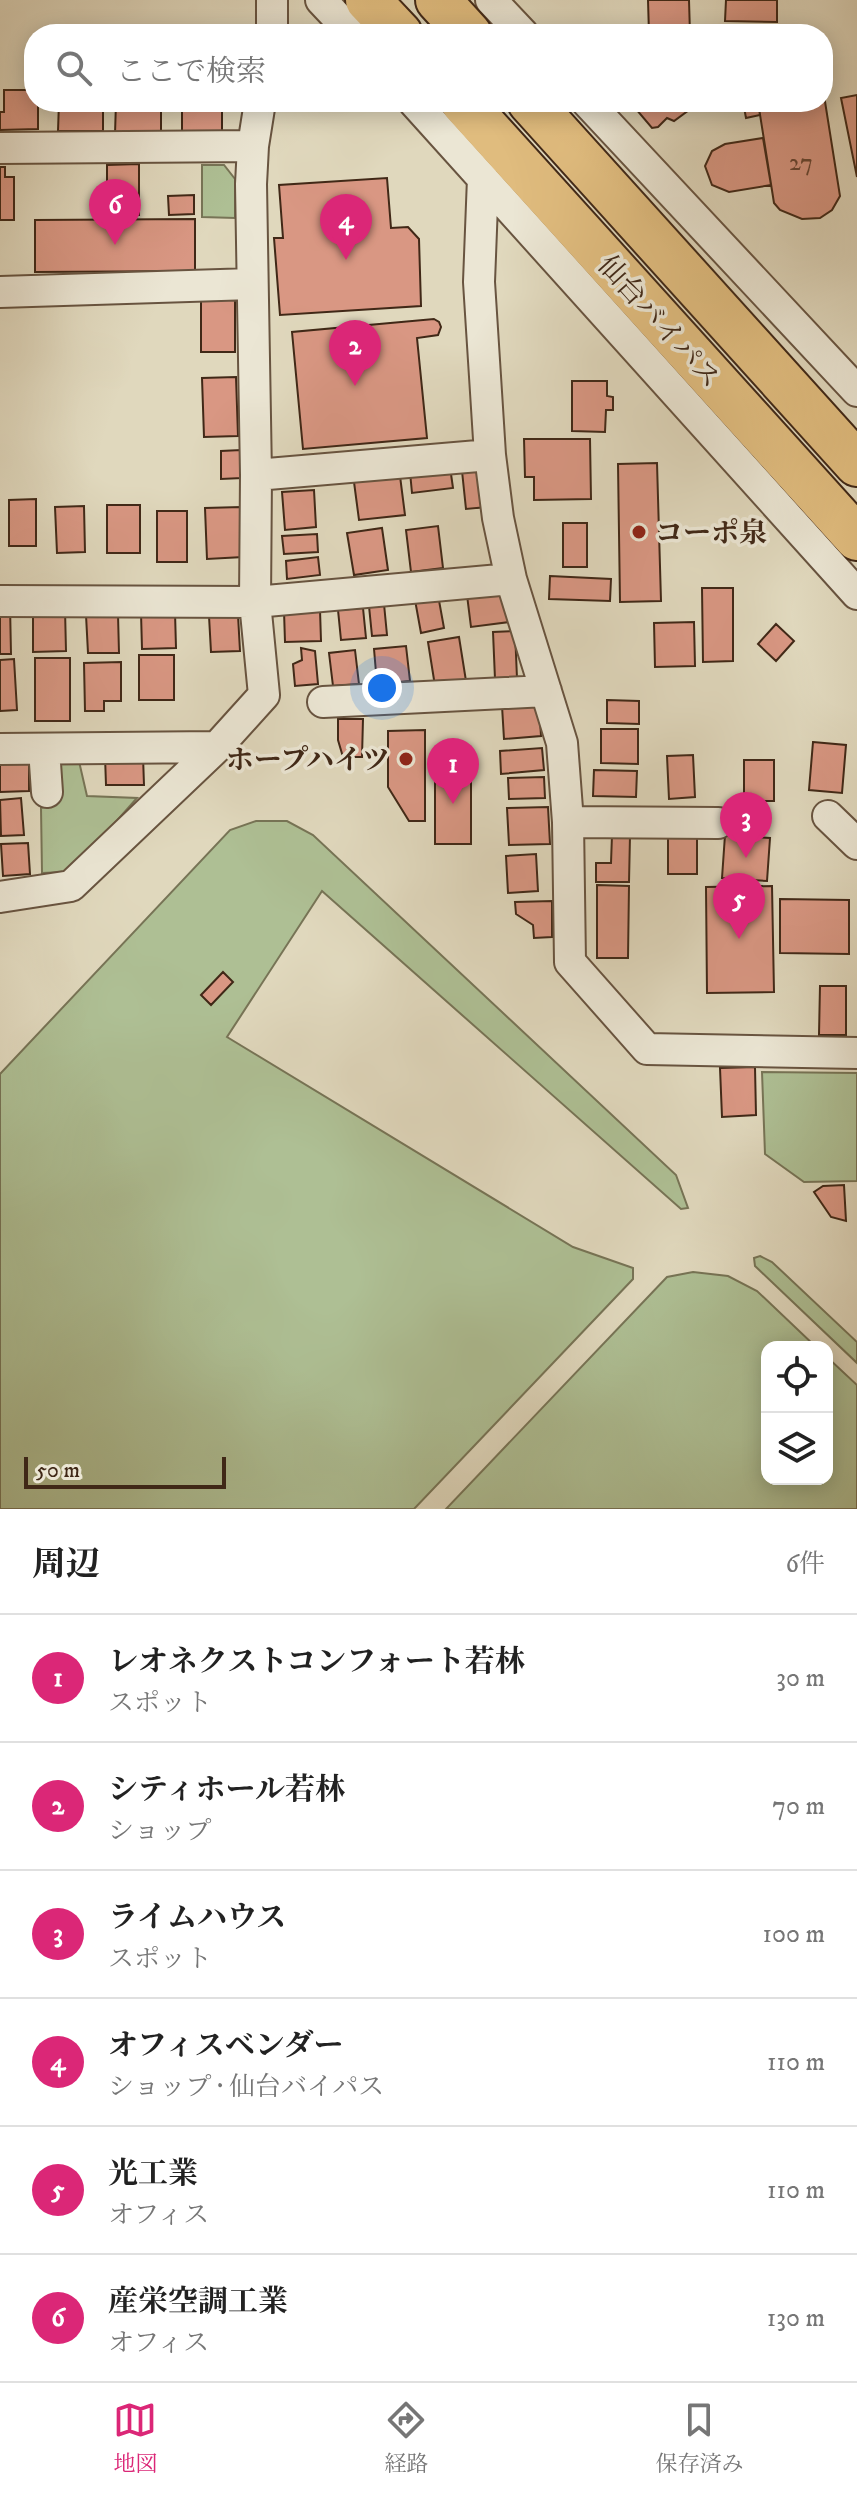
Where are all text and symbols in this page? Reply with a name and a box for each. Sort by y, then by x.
search box [24,24,833,112]
icon: search [52,46,96,90]
text: ここで検索 [116,54,266,91]
house number: 27 [789,148,813,178]
pin: 6 [89,179,141,245]
pin: 4 [320,194,372,260]
street label: 仙台バイパス [590,248,728,396]
pin: 2 [329,320,381,386]
place label: コーポ泉 [655,516,767,551]
marker: コーポ泉 [630,523,648,541]
your location [362,668,402,708]
pin: 1 [427,738,479,804]
place label: ホープハイツ [226,743,390,778]
marker: ホープハイツ [397,750,415,768]
pin: 3 [720,792,772,858]
pin: 5 [713,873,765,939]
map controls [761,1341,833,1485]
button: locate [761,1341,833,1413]
button: layers [761,1413,833,1485]
scale bar [24,1453,226,1489]
text: 50 m [36,1457,80,1484]
text: 周辺 [32,1544,100,1586]
text: 6件 [785,1548,825,1581]
text: レオネクストコンフォート若林 [108,1644,525,1681]
text: 1 [53,1662,63,1695]
text: 30 m [776,1662,825,1695]
text: スポット [108,1687,212,1720]
text: シティホール若林 [108,1772,345,1809]
text: 2 [52,1790,64,1823]
text: 70 m [772,1790,825,1823]
text: ショップ [108,1815,211,1848]
text: ライムハウス [108,1900,286,1937]
text: 3 [53,1918,63,1951]
text: 100 m [762,1918,825,1951]
text: スポット [108,1943,212,1976]
text: オフィスベンダー [108,2028,344,2065]
text: 4 [51,2046,65,2079]
text: 110 m [767,2046,825,2079]
text: ショップ · 仙台バイパス [108,2071,384,2104]
text: 光工業 [108,2156,198,2193]
text: 5 [52,2174,64,2207]
text: 110 m [767,2174,825,2207]
text: オフィス [108,2199,209,2232]
text: 産栄空調工業 [108,2284,288,2321]
text: 6 [51,2302,65,2335]
text: 130 m [767,2302,825,2335]
text: オフィス [108,2327,209,2360]
tab: 地図 [113,2398,158,2478]
tab: 経路 [384,2398,429,2478]
tab: 保存済み [655,2398,744,2478]

